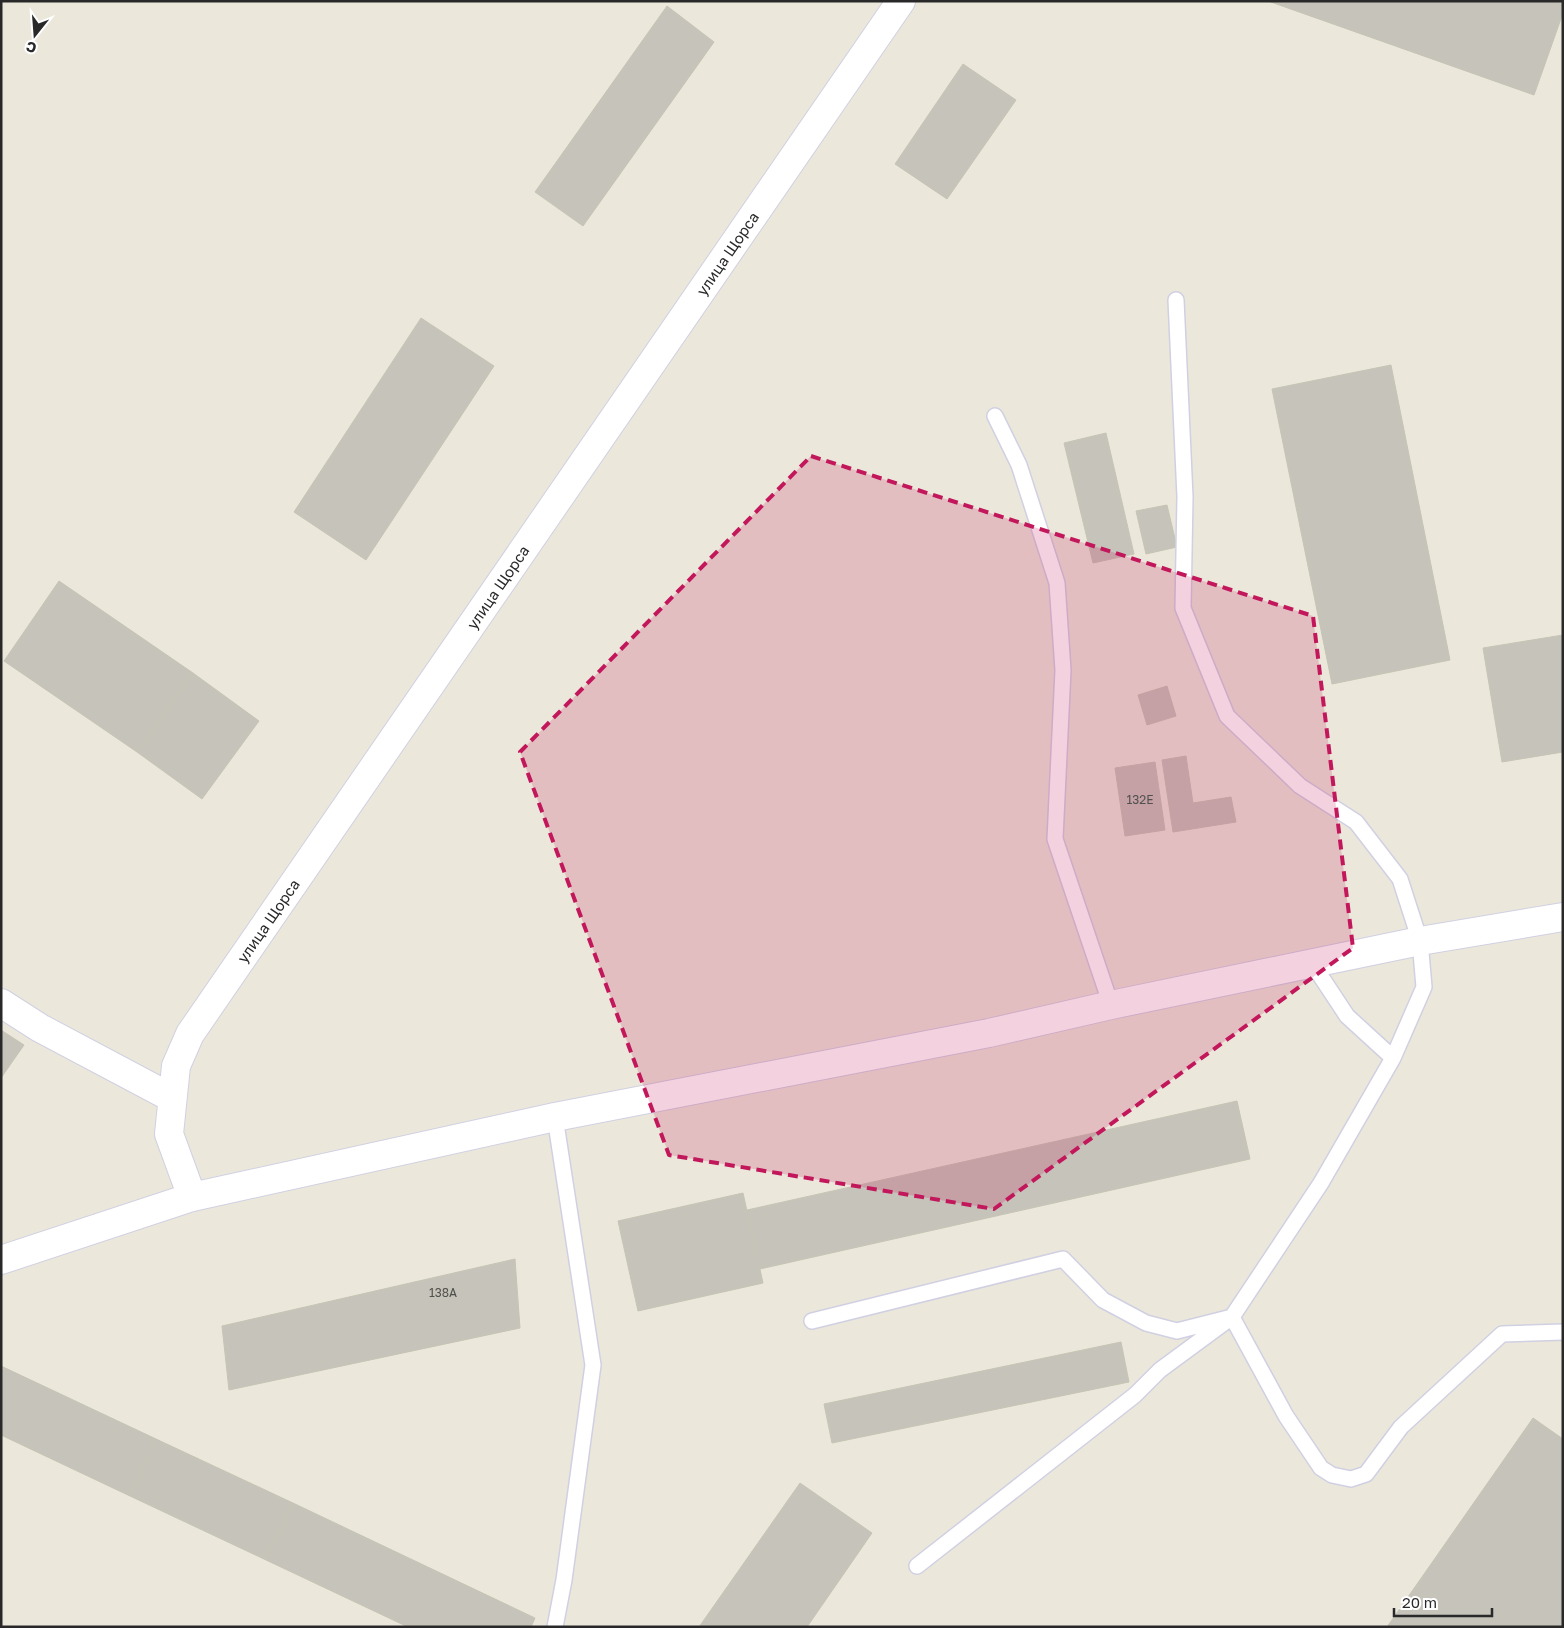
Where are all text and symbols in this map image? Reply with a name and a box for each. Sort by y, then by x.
north arrow [10,10,60,60]
text: С [24,38,38,57]
street label: улица Щорса [692,208,762,299]
street label: улица Щорса [463,542,533,632]
house number: 132Е [1126,792,1154,807]
street label: улица Щорса [233,875,303,966]
house number: 138А [429,1285,457,1300]
scale bar [1394,1586,1492,1618]
text: 20 m [1402,1593,1437,1611]

